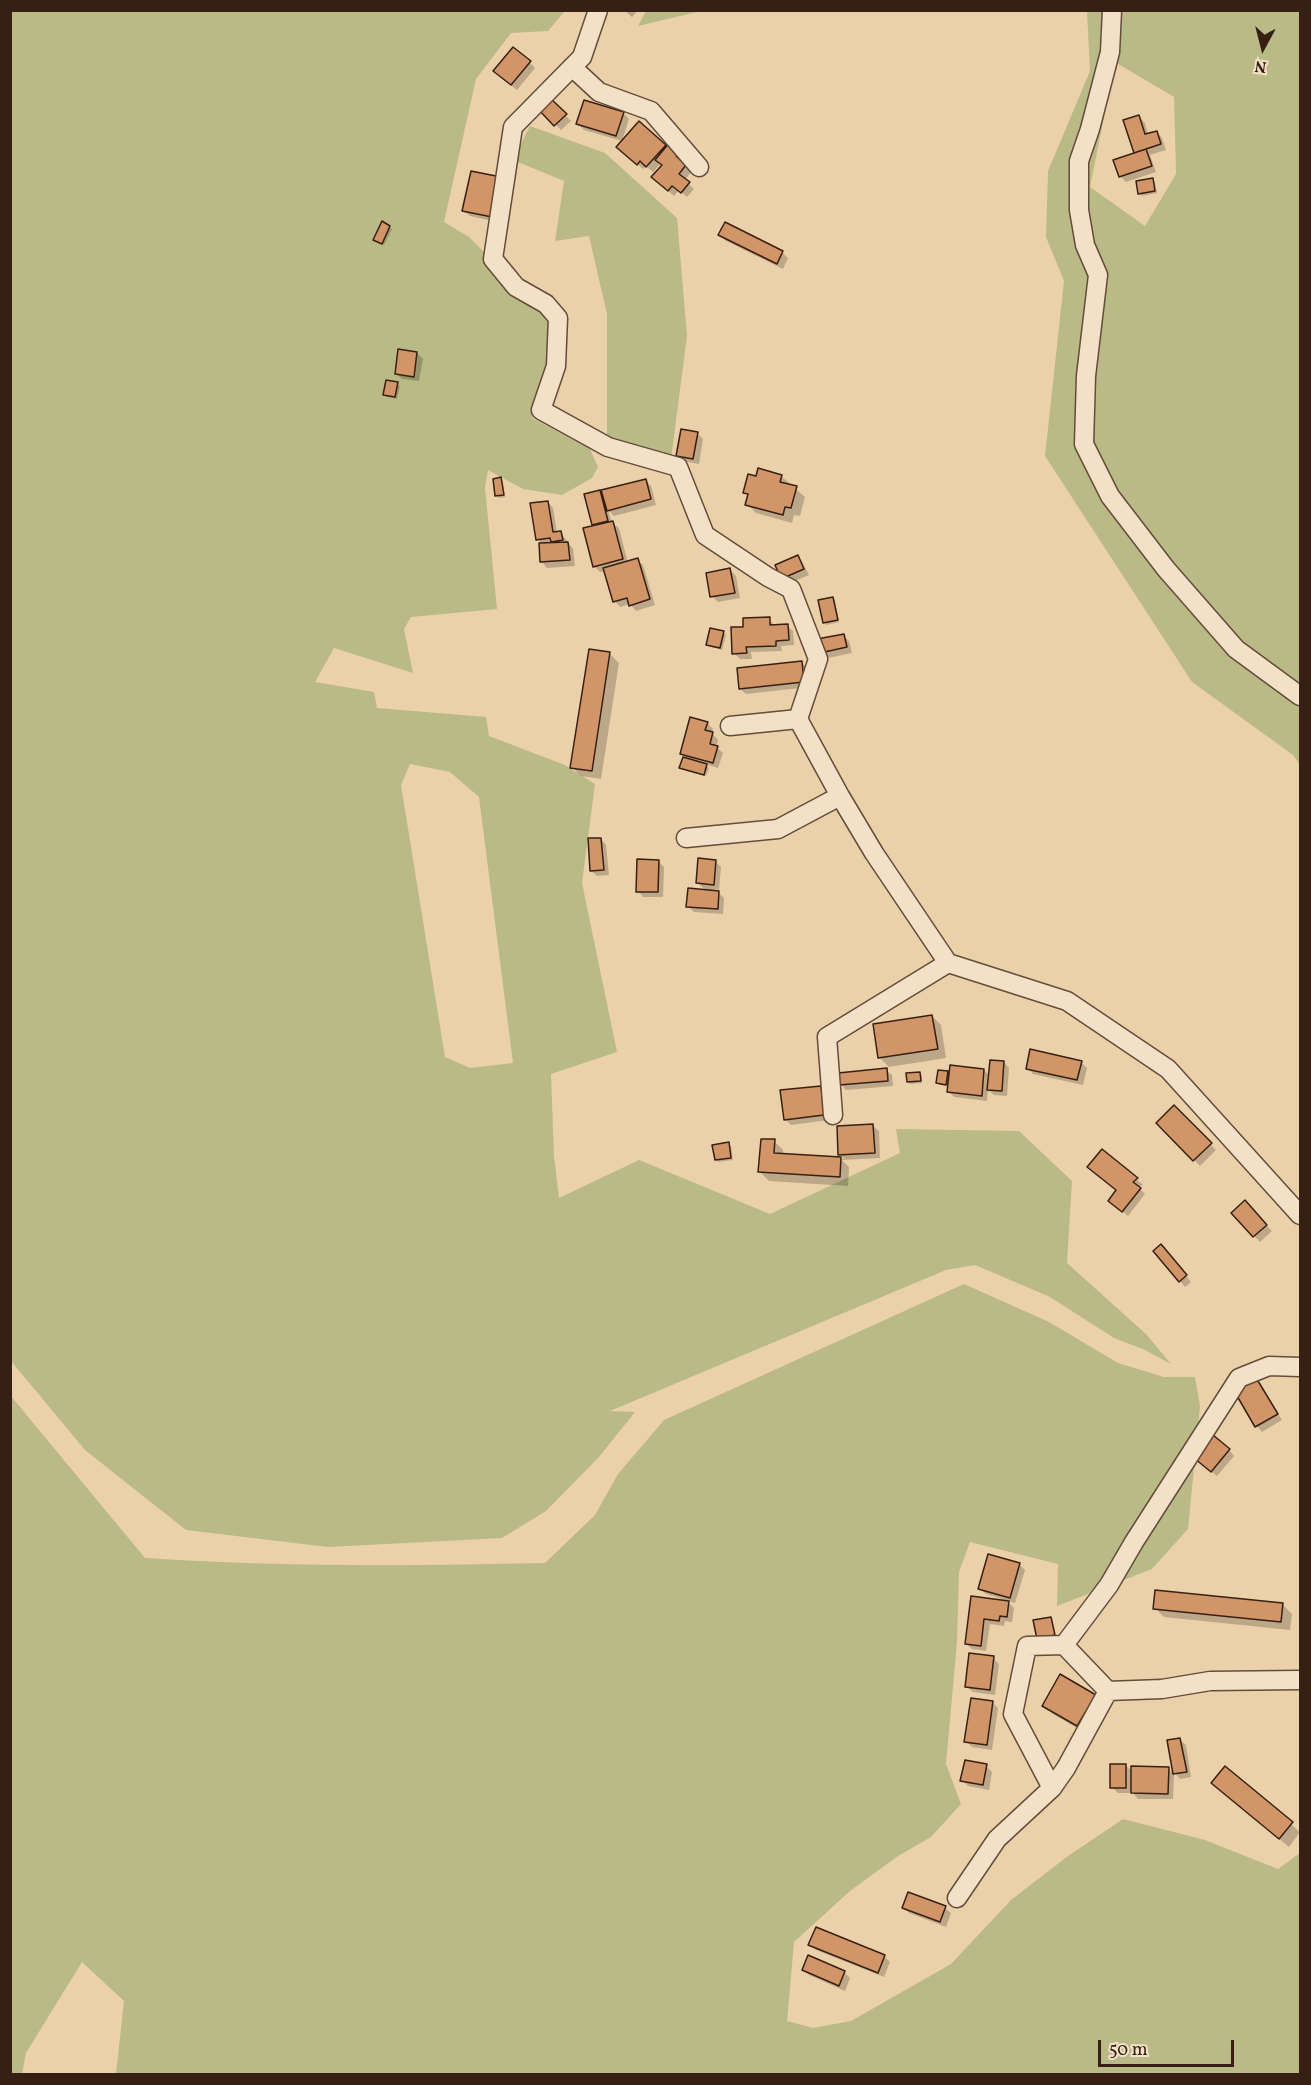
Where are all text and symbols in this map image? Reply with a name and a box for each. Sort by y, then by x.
north arrow [1233,18,1293,78]
text: N [1254,54,1268,77]
scale bar [1101,2028,1238,2066]
text: 50 m [1109,2038,1148,2063]

